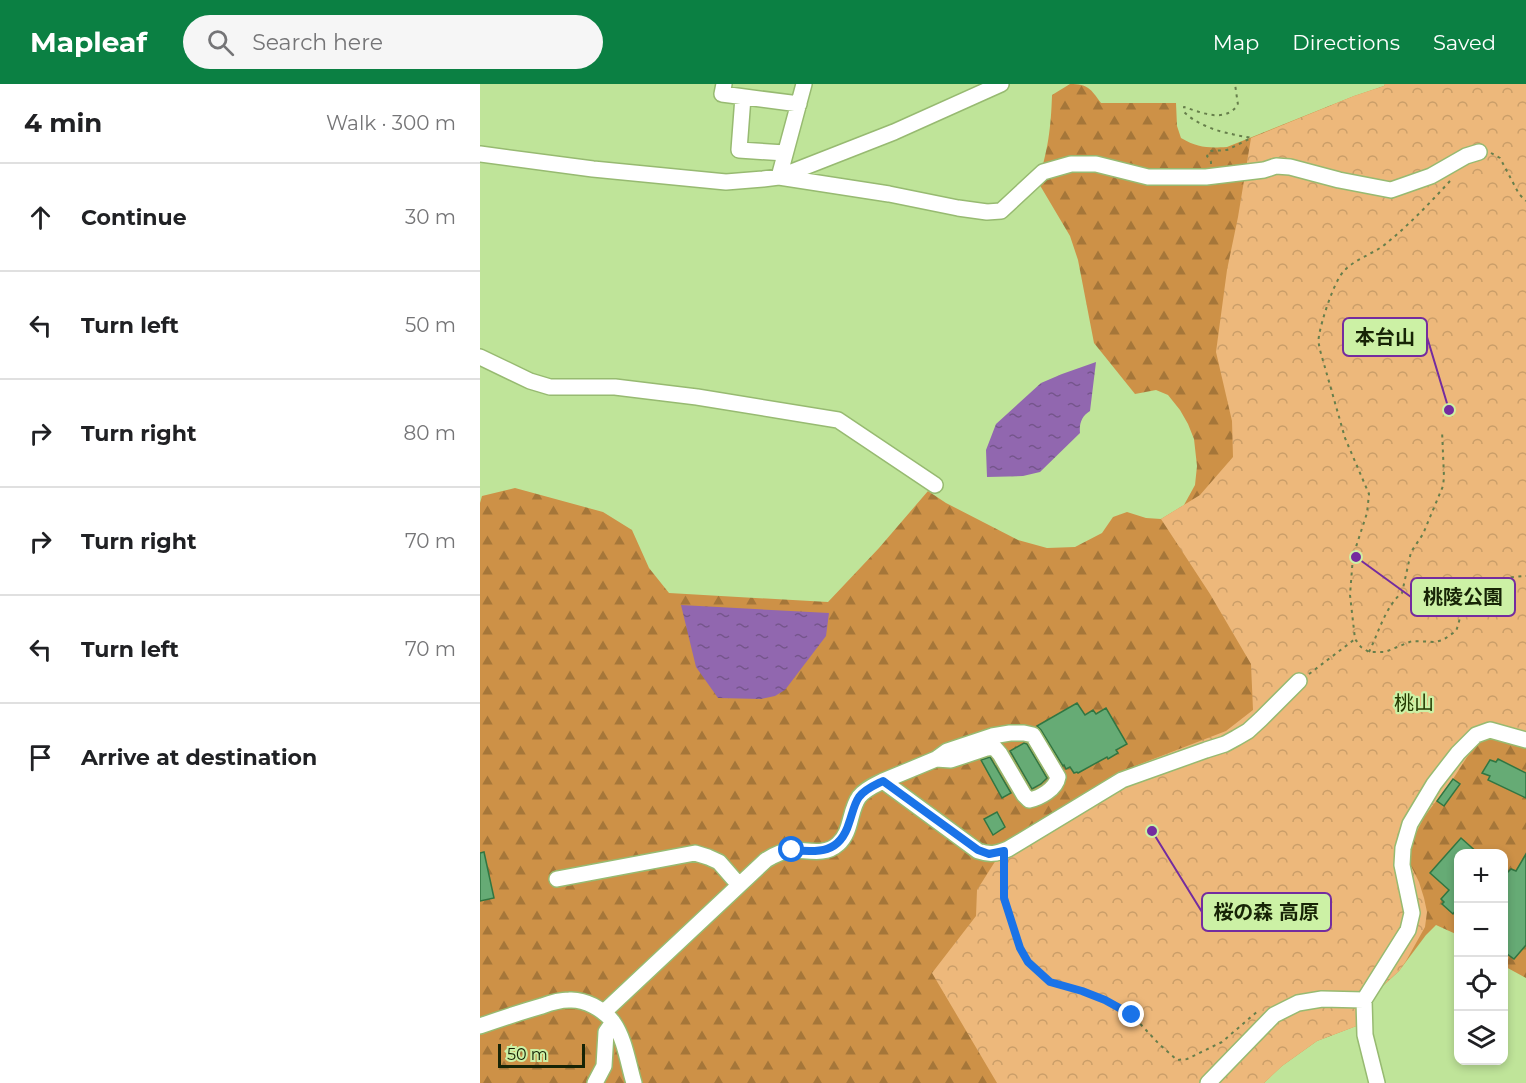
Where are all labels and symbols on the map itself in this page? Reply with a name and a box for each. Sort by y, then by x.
callout: 本台山 [1343,318,1427,356]
text: 本台山 [1355,325,1415,349]
callout: 桃陵公園 [1411,578,1515,616]
text: 桃陵公園 [1423,585,1503,609]
district label: 桃山 [1394,691,1434,715]
route start [778,836,804,862]
callout: 桜の森 高原 [1202,893,1331,931]
text: 桜の森 高原 [1213,900,1319,924]
route end [1118,1001,1144,1027]
scale bar [498,1041,585,1068]

